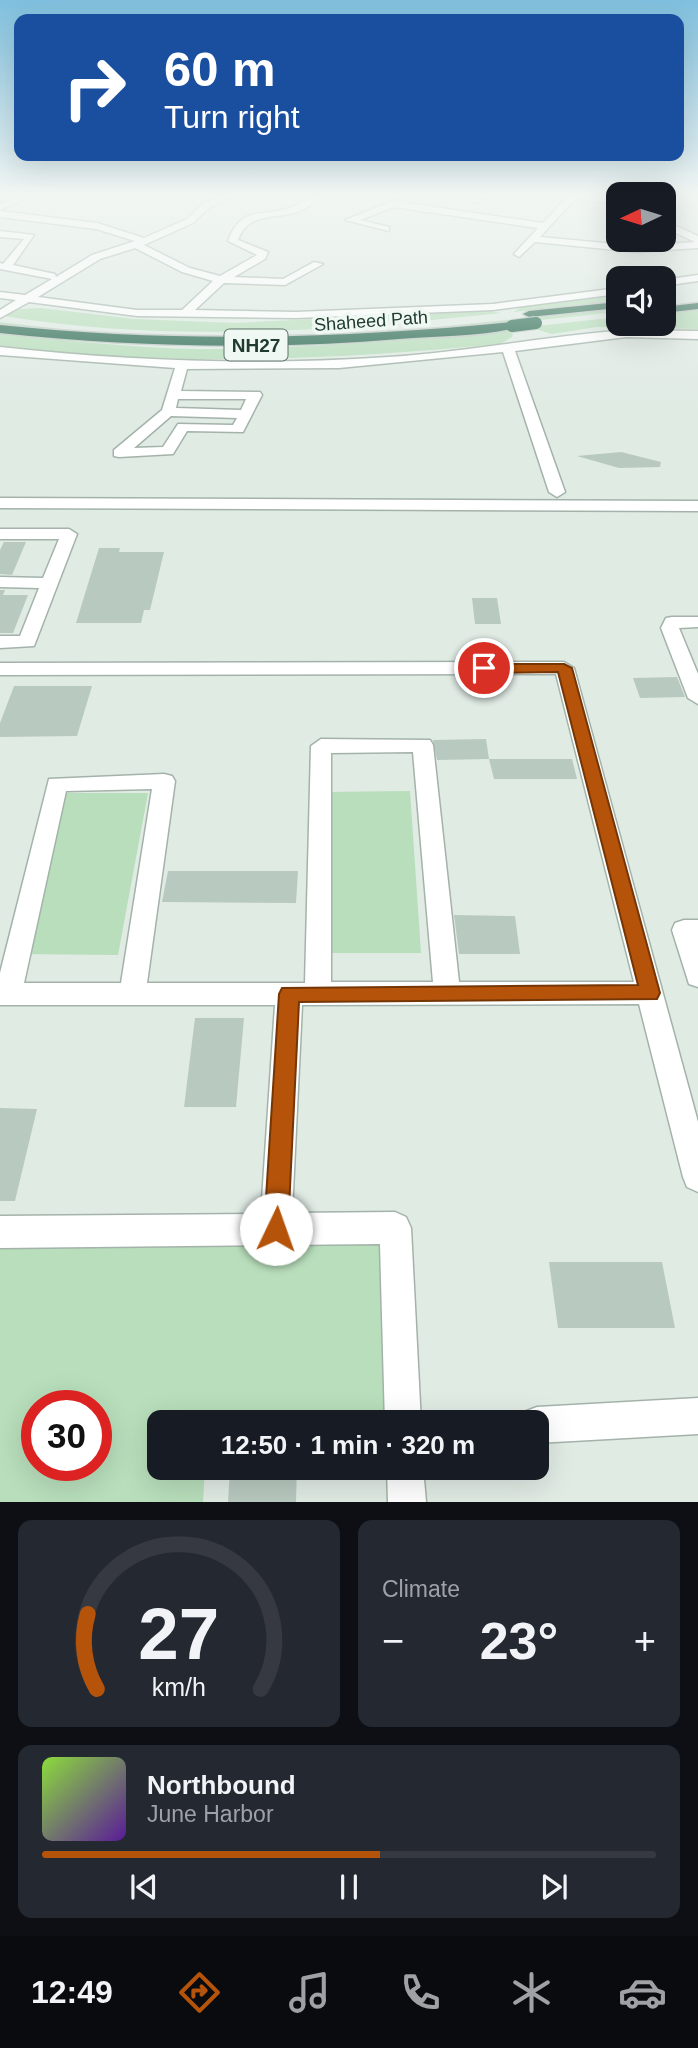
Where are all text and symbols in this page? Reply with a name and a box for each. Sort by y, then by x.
icon: right [49,42,140,133]
text: 60 m [164,42,276,96]
text: Turn right [164,99,300,135]
north arrow [606,182,676,252]
map controls [606,182,676,336]
button: sound [606,266,676,336]
street label: Shaheed Path [313,307,429,335]
road number: NH27 [224,330,288,360]
pin [454,638,514,698]
icon: arrive [465,649,503,687]
position arrow [239,1192,313,1266]
speed limit sign: 30 [21,1390,112,1481]
text: 12:50 · 1 min · 320 m [221,1430,475,1460]
text: Climate [382,1576,460,1602]
text: 27 [139,1594,219,1675]
text: 23° [480,1612,558,1670]
text: − [382,1620,404,1662]
text: + [634,1620,656,1662]
text: km/h [152,1673,206,1701]
text: Northbound [147,1770,296,1800]
text: June Harbor [147,1801,274,1827]
icon: previous [125,1868,163,1906]
icon: pause [330,1868,368,1906]
icon: next [535,1868,573,1906]
icon: directions [175,1968,224,2017]
icon: music [285,1968,334,2017]
icon: phone [396,1968,445,2017]
icon: climate [507,1968,556,2017]
icon: car [618,1968,667,2017]
text: 12:49 [31,1974,113,2010]

